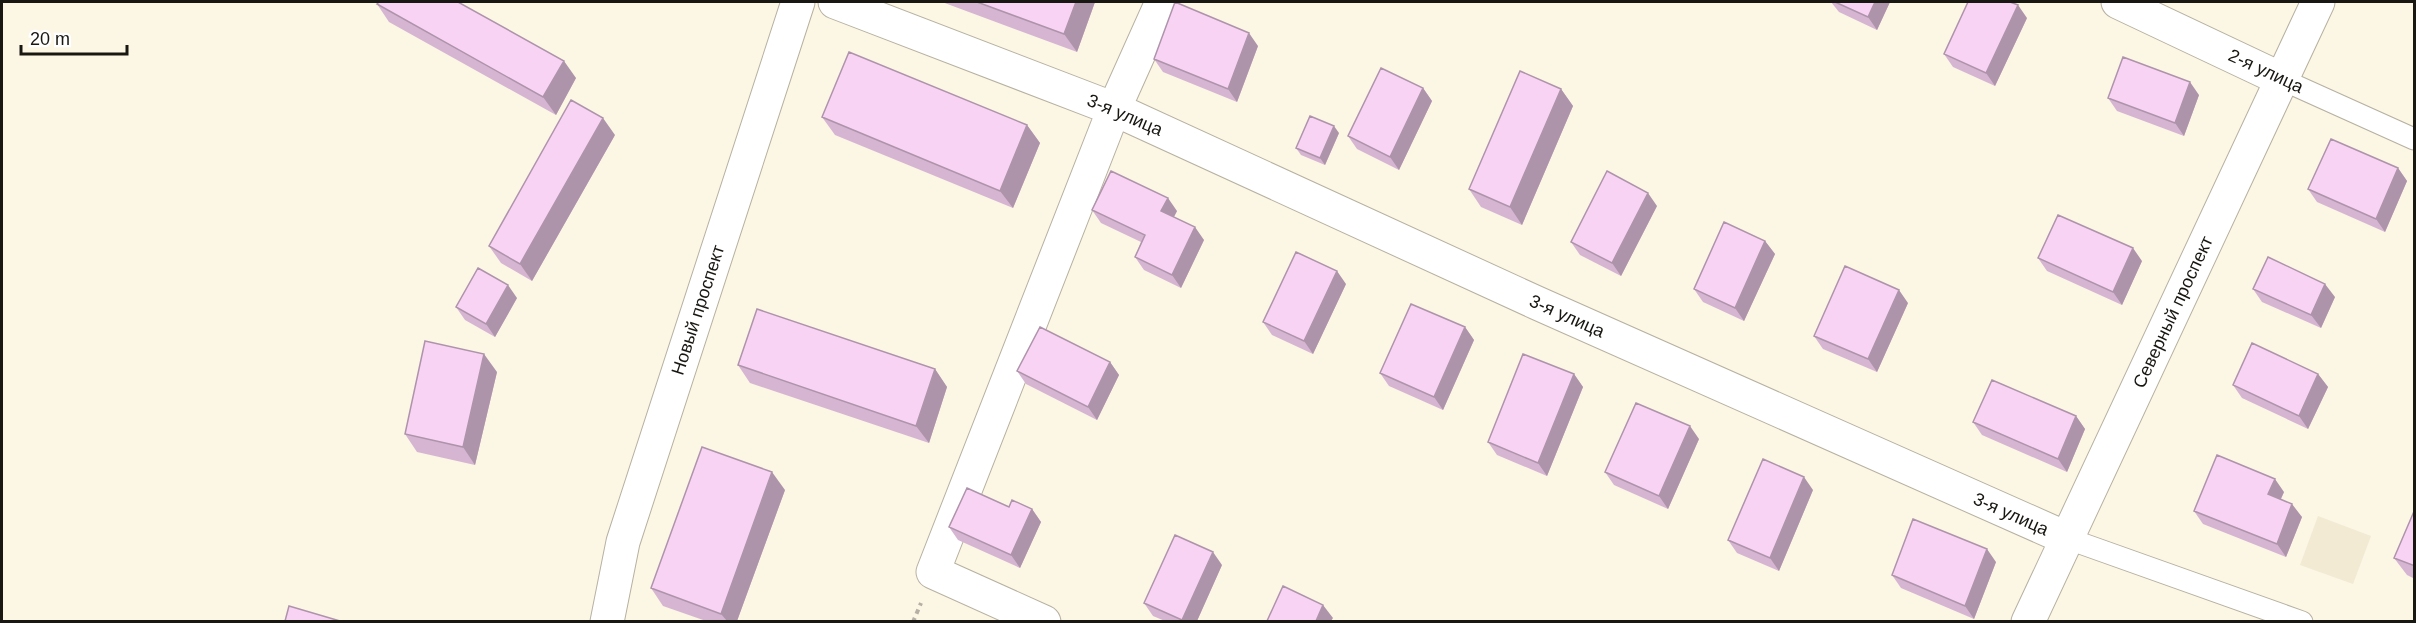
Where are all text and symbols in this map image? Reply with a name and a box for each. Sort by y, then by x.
scale bar [21,18,128,56]
text: 20 m [30,29,70,49]
street label: 2-я улица [2225,45,2307,97]
street label: 3-я улица [1084,90,1167,140]
street label: Северный проспект [2129,233,2217,391]
street label: Новый проспект [668,243,728,377]
street label: 3-я улица [1526,291,1609,342]
street label: 3-я улица [1970,489,2053,540]

